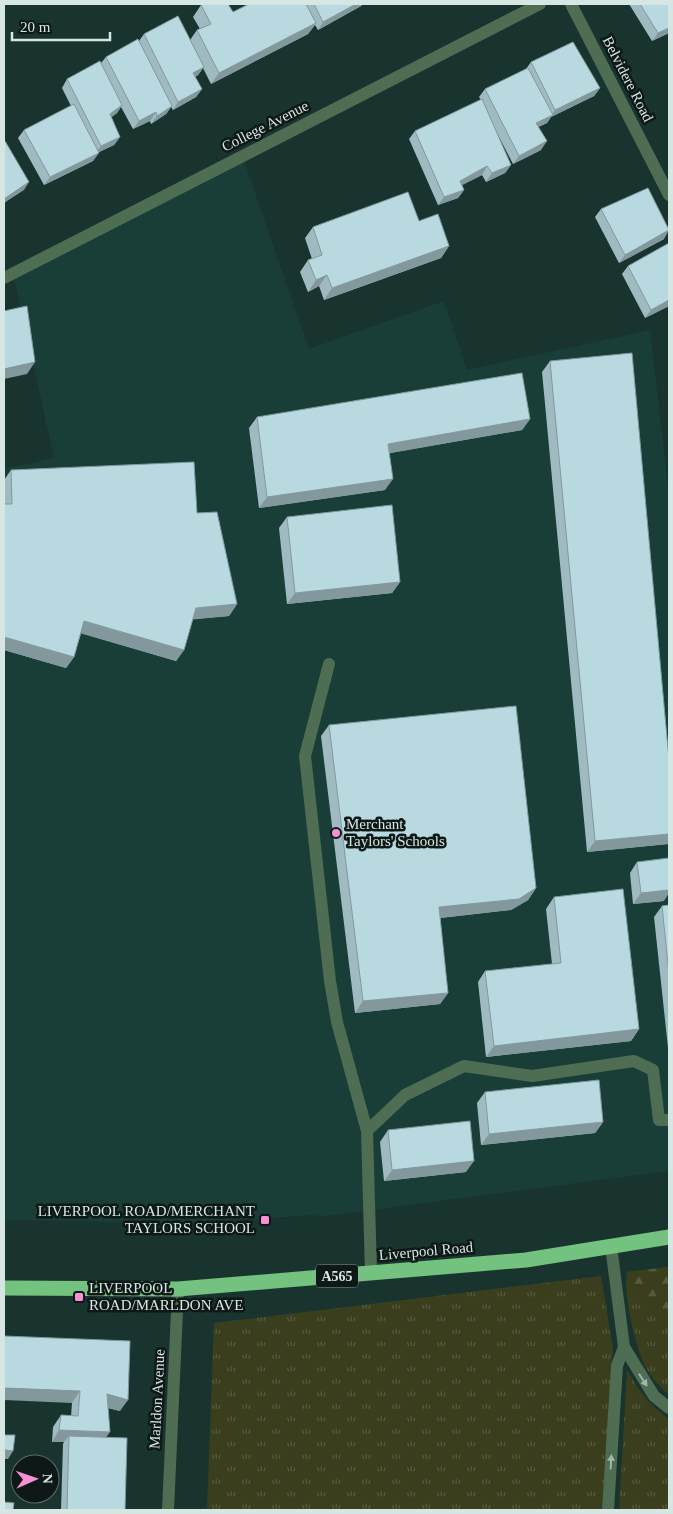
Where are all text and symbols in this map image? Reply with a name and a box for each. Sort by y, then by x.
scale bar [12,10,110,42]
text: 20 m [20,19,51,35]
street label: Belvidere Road [600,34,657,125]
street label: College Avenue [219,97,311,155]
place label: Merchant Taylors' Schools [346,816,445,849]
marker: Merchant Taylors' Schools [330,827,342,839]
place label: LIVERPOOL ROAD/MERCHANT TAYLORS SCHOOL [38,1203,255,1236]
marker: LIVERPOOL ROAD/MERCHANT TAYLORS SCHOOL [259,1214,271,1226]
street label: Liverpool Road [378,1239,474,1263]
road number: A565 [316,1264,358,1288]
place label: LIVERPOOL ROAD/MARLDON AVE [89,1280,243,1313]
marker: LIVERPOOL ROAD/MARLDON AVE [73,1291,85,1303]
street label: Marldon Avenue [146,1348,168,1449]
one-way arrow [639,1374,648,1387]
one-way arrow [608,1453,616,1469]
north arrow [10,1454,60,1504]
text: N [40,1473,55,1484]

